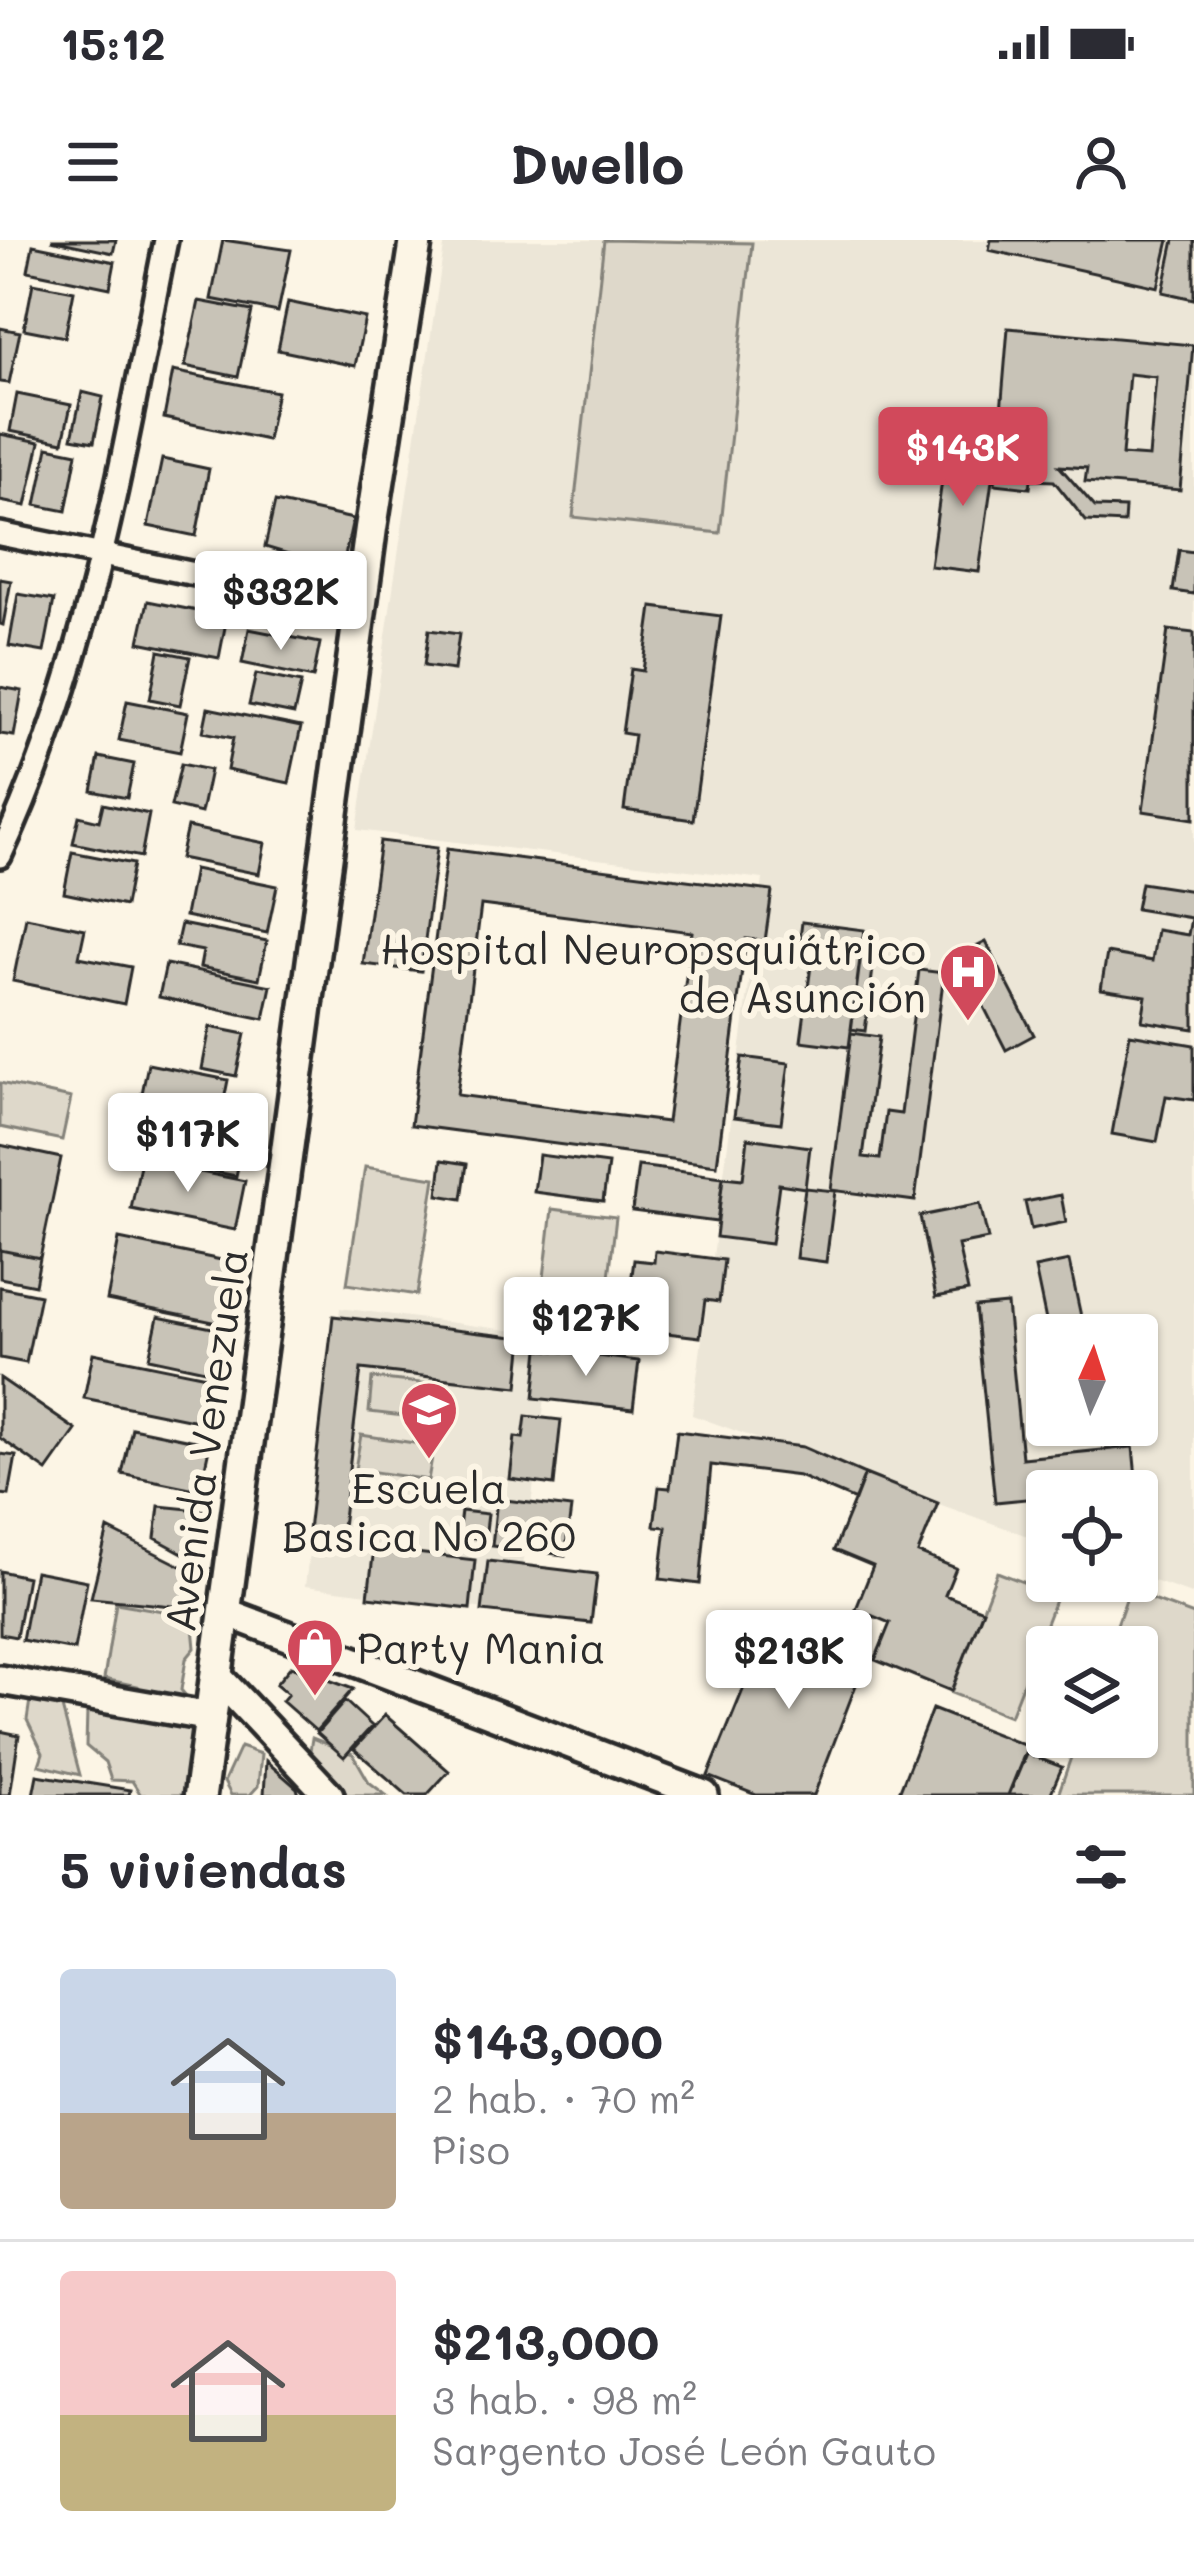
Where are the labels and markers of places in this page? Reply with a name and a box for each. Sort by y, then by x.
pin: $143K [879,407,1047,509]
pin: $332K [197,551,365,653]
place label: Hospital Neuropsquiátrico de Asunción [380,921,926,1024]
hospital icon: Hospital Neuropsquiátrico de Asunción [937,941,999,1023]
pin: $117K [104,1093,272,1195]
pin: $127K [502,1277,670,1379]
school or university icon: Escuela Basica No 260 [398,1379,460,1461]
place label: Escuela Basica No 260 [282,1460,576,1563]
pin: $213K [705,1610,873,1712]
shop icon: Party Mania [284,1616,346,1698]
place label: Party Mania [357,1620,606,1675]

